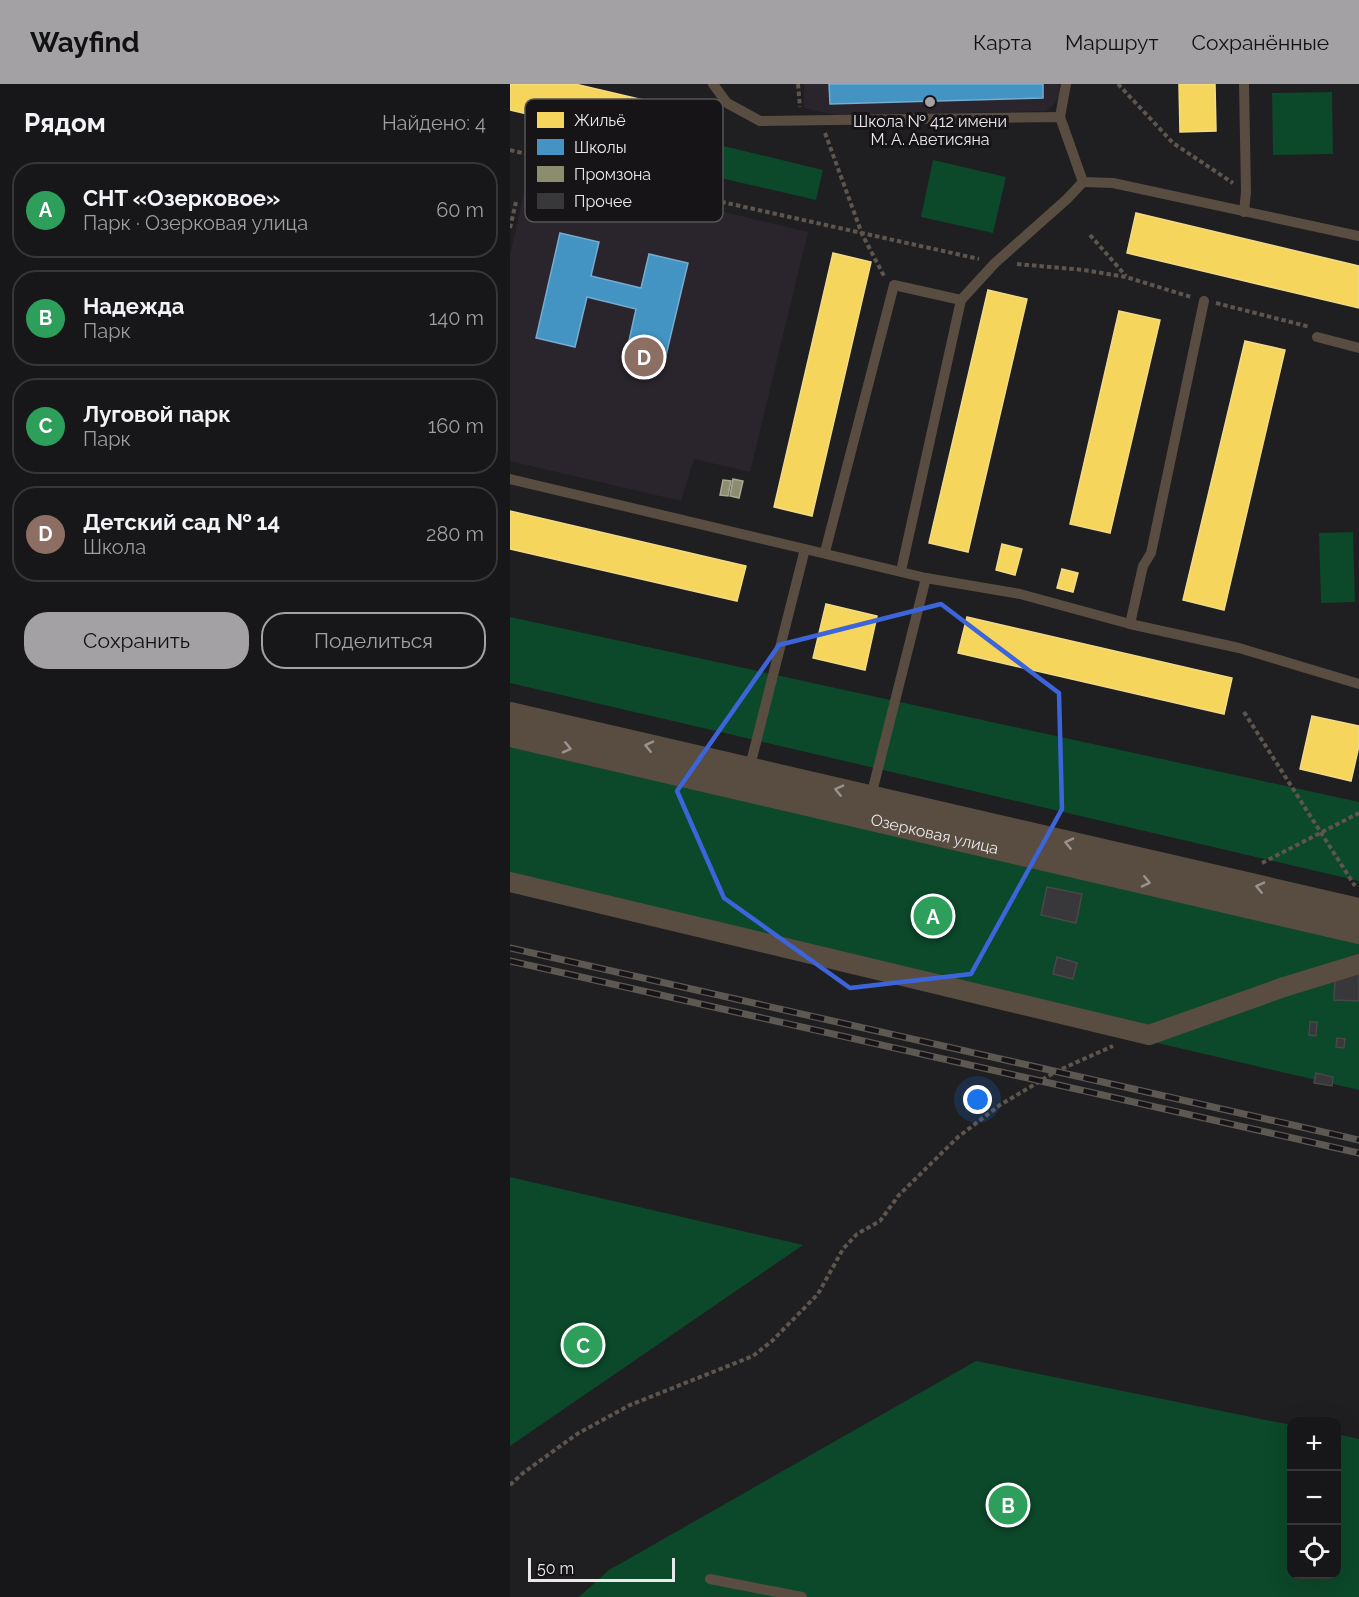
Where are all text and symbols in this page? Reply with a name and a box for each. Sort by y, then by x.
text: Wayfind [30,26,140,59]
text: Карта [973,30,1032,55]
text: Маршрут [1065,30,1158,55]
text: Сохранённые [1191,30,1329,55]
marker: Школа № 412 имени М. А. Аветисяна [923,95,937,109]
legend [525,99,723,222]
text: Рядом [24,108,106,138]
text: Найдено: 4 [382,111,486,135]
text: Жильё [574,111,626,130]
place label: Школа № 412 имени М. А. Аветисяна [853,112,1007,149]
text: Школы [574,138,627,157]
text: Промзона [574,165,651,184]
text: СНТ «Озерковое» [83,185,280,211]
text: Прочее [574,192,632,211]
text: A [39,198,52,222]
text: 60 m [436,198,484,222]
text: Парк · Озерковая улица [83,211,308,235]
text: Надежда [83,293,184,319]
text: B [39,306,52,330]
text: 140 m [429,306,484,330]
text: Парк [83,319,131,343]
pin: D [624,334,664,380]
text: Луговой парк [83,401,231,427]
text: C [39,414,52,438]
text: 160 m [428,414,484,438]
text: Парк [83,427,131,451]
text: Детский сад № 14 [83,509,280,535]
text: D [38,522,53,546]
text: 280 m [426,522,484,546]
text: Школа [83,535,146,559]
button: Сохранить [24,612,249,669]
button: Поделиться [261,612,486,669]
one-way arrow [644,740,654,753]
one-way arrow [562,741,572,754]
one-way arrow [834,784,844,797]
street label: Озерковая улица [869,810,1001,858]
one-way arrow [1065,838,1075,851]
one-way arrow [1140,875,1150,888]
one-way arrow [1255,881,1265,894]
pin: A [914,894,952,938]
your location [963,1085,992,1114]
pin: C [564,1322,602,1368]
map controls [1287,1417,1341,1579]
button: + [1287,1417,1341,1471]
button: − [1287,1471,1341,1525]
pin: B [988,1482,1028,1528]
button: locate [1287,1525,1341,1579]
scale bar [528,1555,675,1582]
text: 50 m [537,1559,574,1578]

